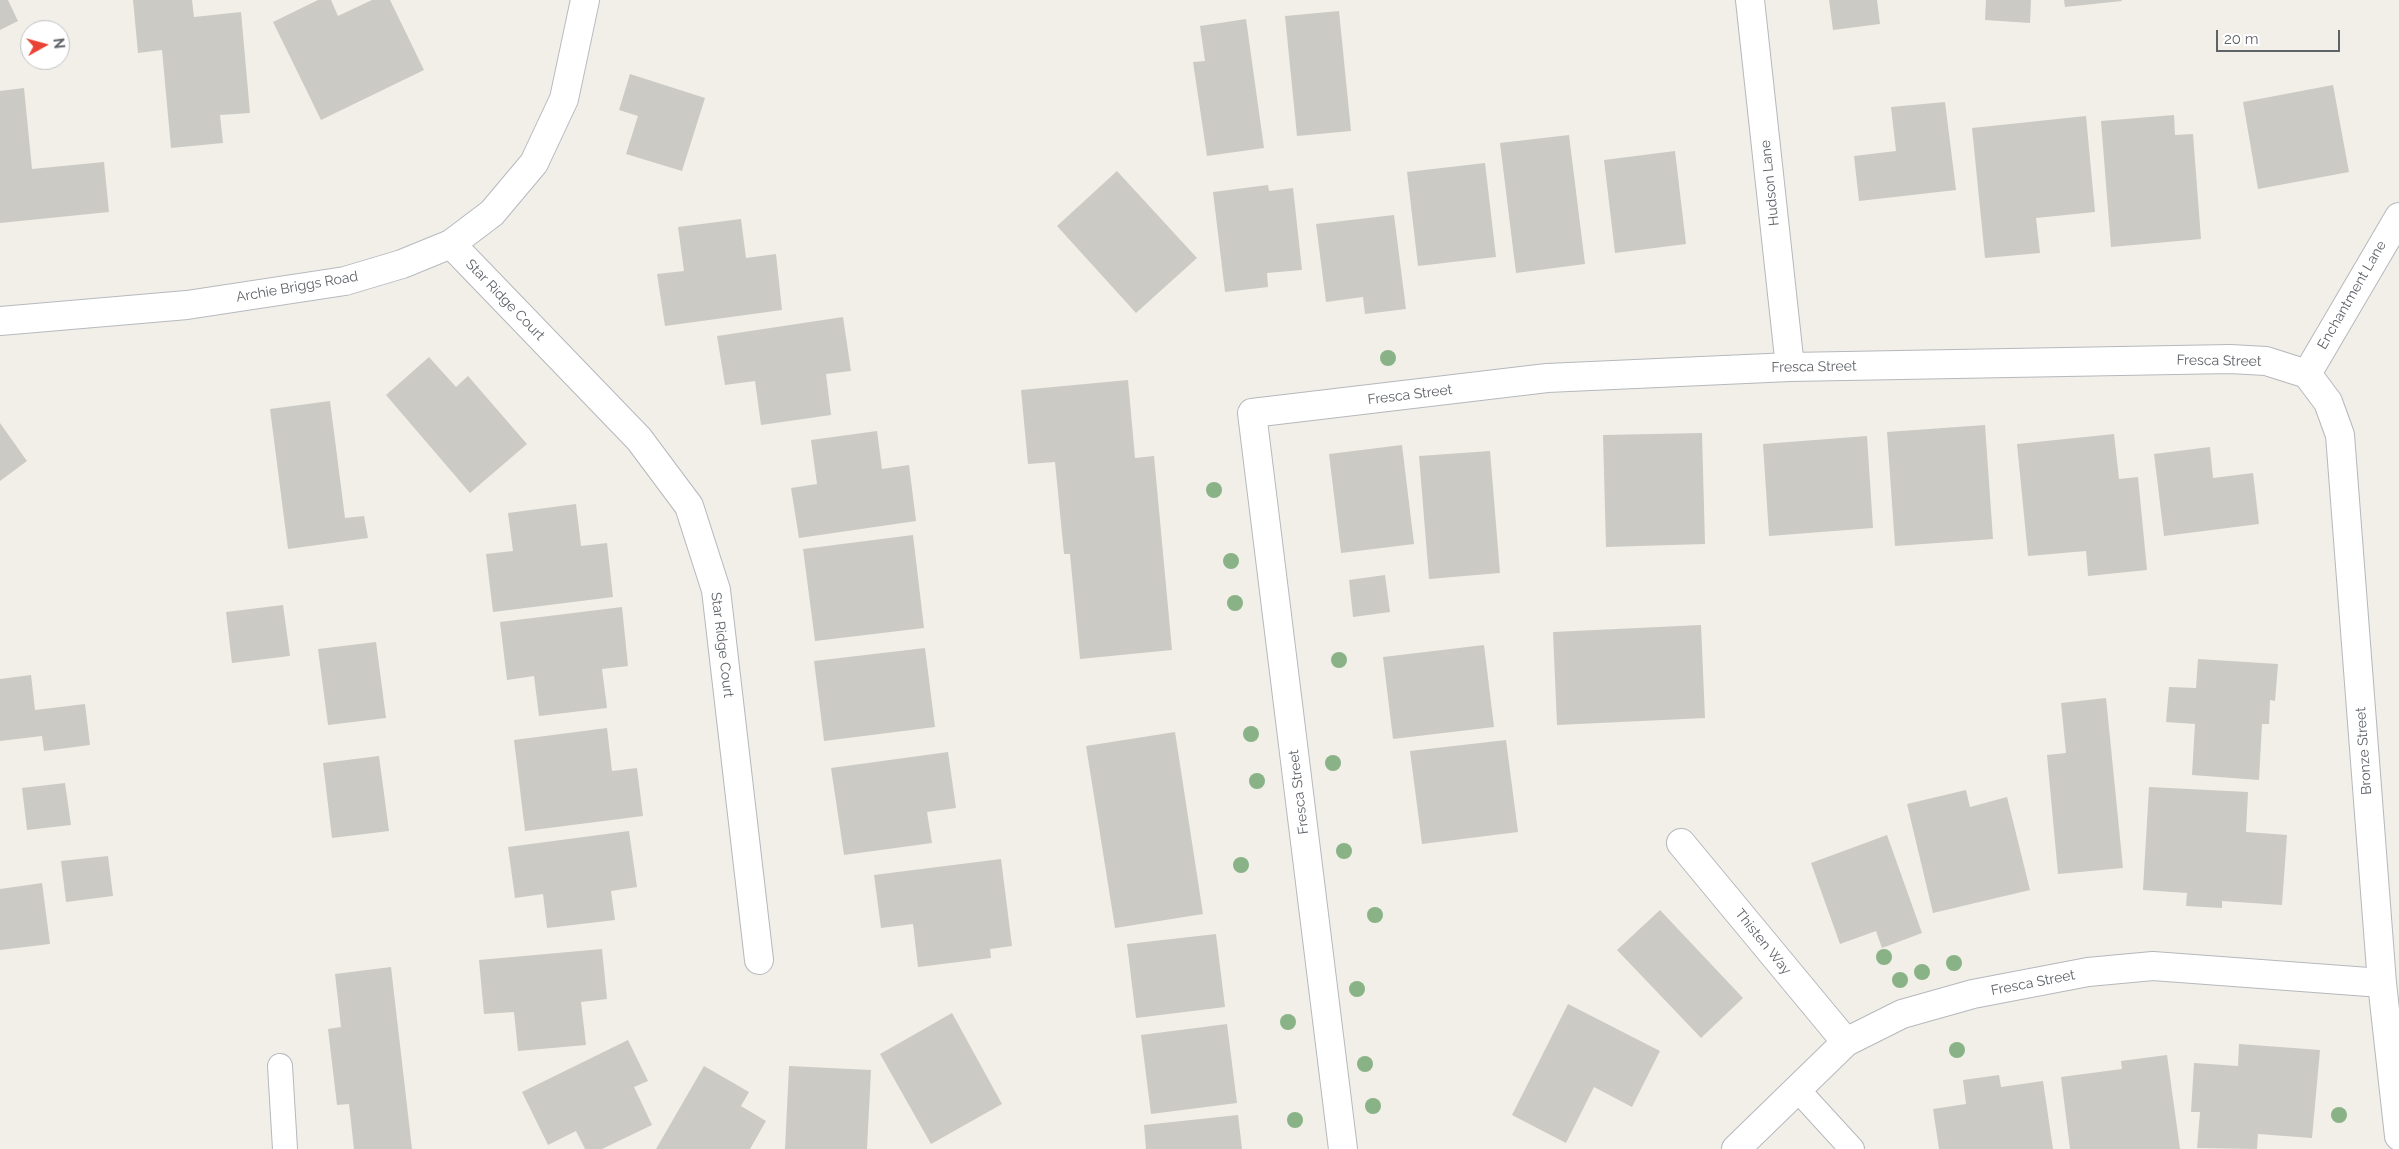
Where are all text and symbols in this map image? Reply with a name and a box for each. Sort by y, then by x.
north arrow [20,20,70,70]
scale bar [2219,20,2343,52]
text: 20 m [2224,30,2259,48]
text: N [50,37,67,50]
street label: Hudson Lane [1757,139,1783,227]
street label: Enchantment Lane [2314,238,2390,352]
street label: Star Ridge Court [462,256,548,344]
street label: Archie Briggs Road [235,268,359,306]
street label: Fresca Street [2176,352,2262,370]
street label: Fresca Street [1771,358,1857,376]
street label: Fresca Street [1367,381,1453,409]
street label: Star Ridge Court [707,591,737,699]
street label: Bronze Street [2353,707,2375,795]
street label: Fresca Street [1285,749,1313,835]
street label: Thisten Way [1731,906,1795,978]
street label: Fresca Street [1990,967,2076,999]

